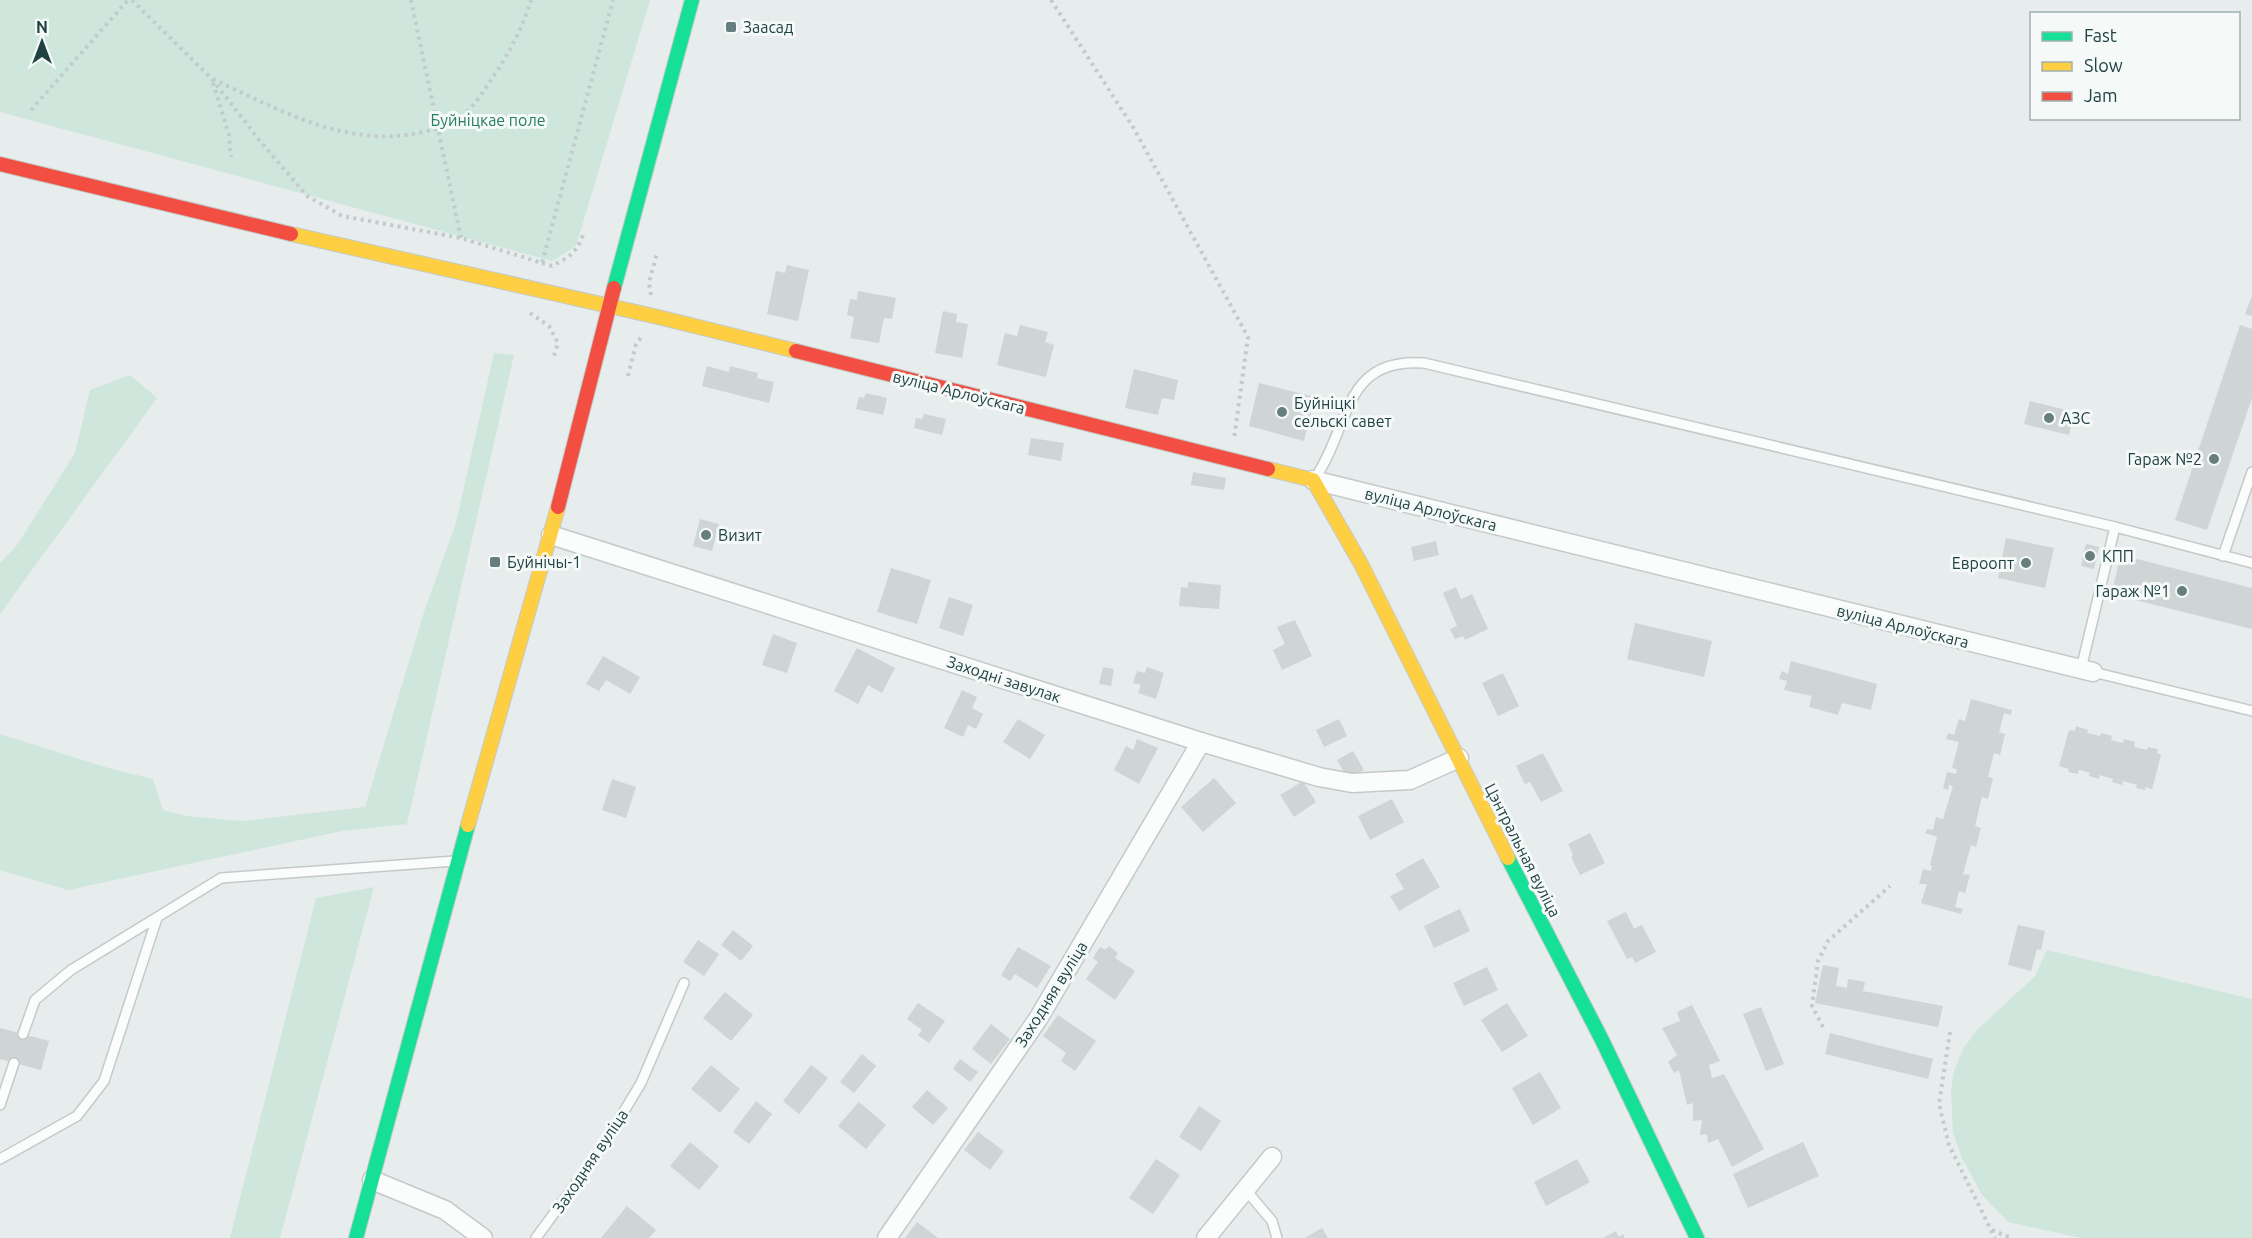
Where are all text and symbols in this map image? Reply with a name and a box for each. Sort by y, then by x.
north arrow [12,12,72,72]
legend [2030,12,2240,120]
text: N [36,18,48,36]
place label: Заасад [743,18,793,36]
marker: Заасад [724,20,738,34]
text: Fast [2084,25,2117,45]
text: Slow [2084,55,2123,75]
text: Jam [2084,85,2118,105]
park label: Буйніцкае поле [430,111,546,129]
street label: вуліца Арлоўскага [891,367,1027,417]
place label: Буйніцкі сельскі савет [1294,394,1392,430]
marker: Буйніцкі сельскі савет [1275,405,1289,419]
place label: АЗС [2061,409,2091,427]
marker: АЗС [2042,411,2056,425]
place label: Гараж №2 [2127,450,2202,468]
marker: Гараж №2 [2207,452,2221,466]
street label: вуліца Арлоўскага [1363,484,1499,534]
place label: Визит [718,526,762,544]
marker: Визит [699,528,713,542]
place label: КПП [2102,547,2134,565]
marker: КПП [2083,549,2097,563]
place label: Буйнічы-1 [507,553,581,571]
place label: Евроопт [1952,554,2014,572]
marker: Буйнічы-1 [488,555,502,569]
marker: Евроопт [2019,556,2033,570]
place label: Гараж №1 [2095,582,2170,600]
marker: Гараж №1 [2175,584,2189,598]
street label: вуліца Арлоўскага [1835,601,1971,651]
street label: Заходні завулак [945,652,1063,706]
street label: Цэнтральная вуліца [1481,780,1565,920]
street label: Заходняя вуліца [1011,938,1091,1050]
street label: Заходняя вуліца [549,1106,631,1216]

